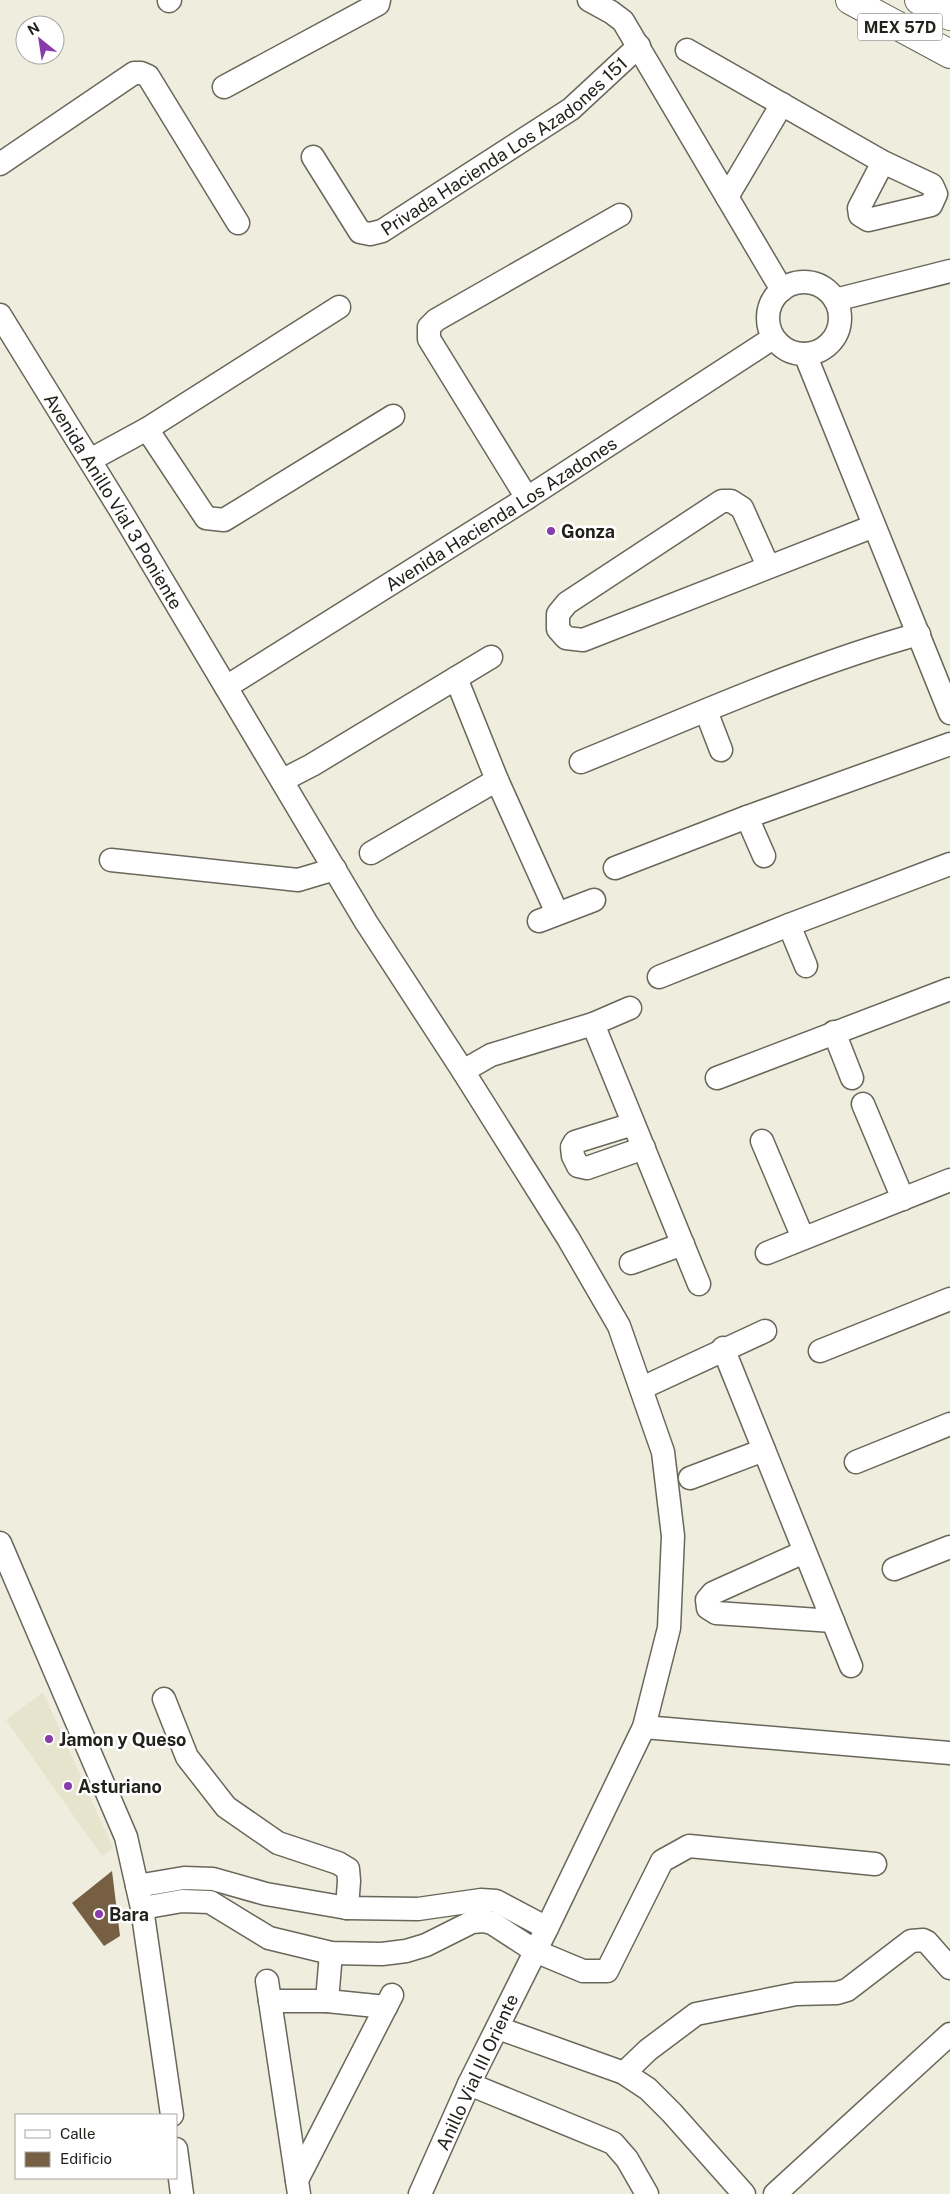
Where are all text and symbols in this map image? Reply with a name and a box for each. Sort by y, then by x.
road number: MEX 57D [858,14,942,41]
north arrow [15,15,65,65]
text: N [25,19,42,38]
street label: Privada Hacienda Los Azadones 151 [377,52,631,240]
street label: Avenida Anillo Vial 3 Poniente [40,389,187,612]
street label: Avenida Hacienda Los Azadones [381,432,620,595]
place label: Gonza [561,521,615,542]
marker: Gonza [545,525,557,537]
place label: Jamon y Queso [59,1729,186,1750]
marker: Jamon y Queso [43,1733,55,1745]
place label: Asturiano [78,1776,162,1797]
marker: Asturiano [62,1780,74,1792]
place label: Bara [109,1904,149,1925]
marker: Bara [93,1908,105,1920]
street label: Anillo Vial III Oriente [432,1991,522,2153]
legend [15,2114,178,2179]
text: Calle [60,2125,96,2142]
text: Edificio [60,2150,112,2167]

